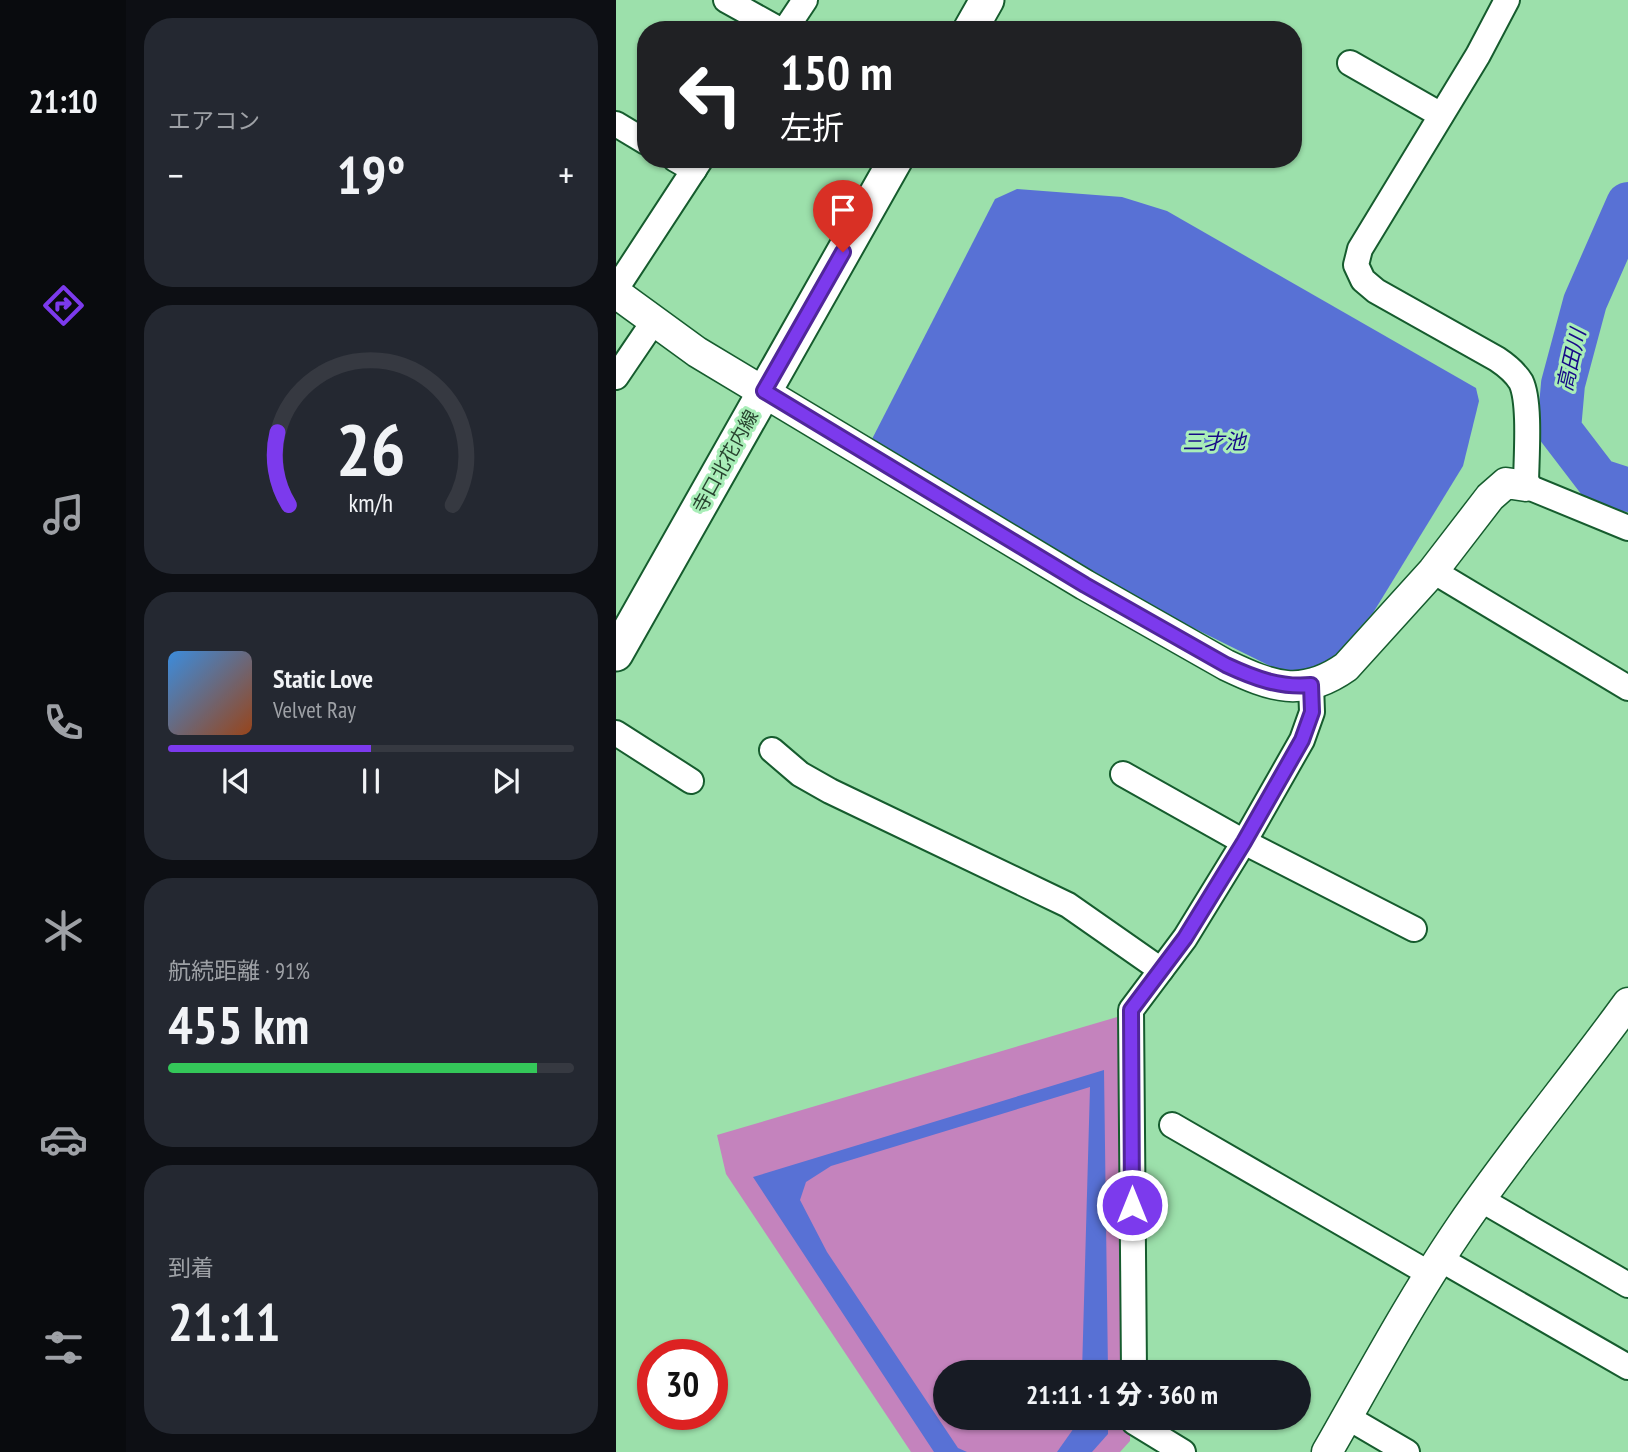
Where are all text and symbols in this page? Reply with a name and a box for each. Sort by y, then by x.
text: 150 m [780,40,893,104]
icon: left [665,49,756,140]
text: 21:10 [28,80,98,122]
text: エアコン [168,106,260,135]
text: 左折 [780,106,844,148]
text: 19° [337,141,405,208]
text: − [168,150,184,199]
text: + [558,150,574,199]
pin [813,180,873,252]
icon: arrive [824,191,862,229]
icon: directions [39,281,88,330]
water label: 高田川 [1551,324,1592,394]
text: 26 [336,402,406,496]
street label: 寺口北花内線 [687,405,763,517]
water label: 三才池 [1183,428,1247,455]
text: km/h [349,487,393,519]
icon: music [39,490,88,539]
text: Static Love [273,662,373,695]
text: Velvet Ray [273,695,356,724]
icon: phone [39,698,88,747]
icon: previous [217,762,255,800]
icon: pause [352,762,390,800]
icon: next [487,762,525,800]
icon: climate [39,906,88,955]
text: 航続距離 · 91% [168,956,310,985]
text: 455 km [168,991,309,1058]
icon: car [39,1115,88,1164]
position arrow [1095,1168,1169,1242]
text: 到着 [168,1253,214,1282]
text: 21:11 [168,1288,280,1355]
icon: filters [39,1323,88,1372]
speed limit sign: 30 [637,1339,728,1430]
text: 21:11 · 1 分 · 360 m [1026,1378,1218,1411]

